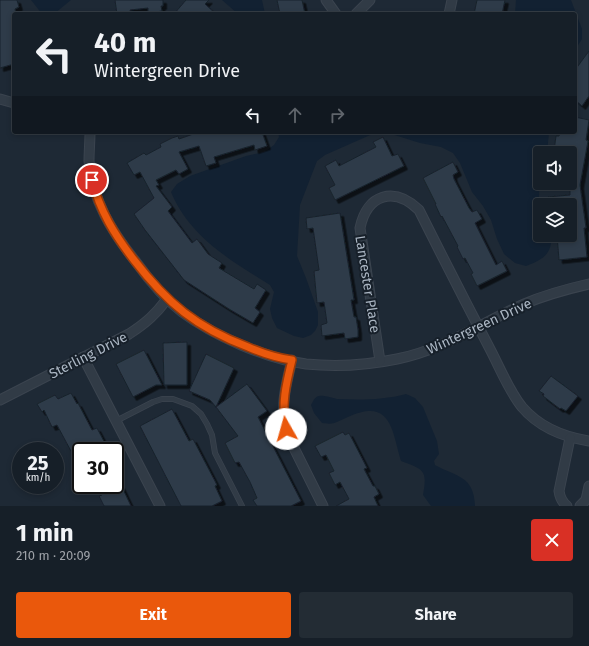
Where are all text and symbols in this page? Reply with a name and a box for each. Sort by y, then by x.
text: 40 m [94,26,157,59]
icon: left [28,28,80,80]
text: Wintergreen Drive [94,60,240,82]
icon: left [242,104,264,126]
icon: ahead [284,104,306,126]
icon: right [326,104,348,126]
map controls [533,146,577,242]
button: sound [533,146,577,190]
pin [75,163,109,197]
icon: arrive [81,169,103,191]
button: layers [533,198,577,242]
street label: Lancester Place [351,234,384,334]
street label: Wintergreen Drive [424,295,534,358]
street label: Sterling Drive [46,328,130,382]
position arrow [265,408,307,450]
speed limit sign: 30 [72,442,124,494]
text: 25 [27,451,49,475]
text: km/h [26,472,50,484]
text: 1 min [16,519,74,547]
button: close [531,519,573,561]
text: 210 m · 20:09 [16,548,90,563]
button: Exit [16,592,291,638]
button: Share [299,592,573,638]

